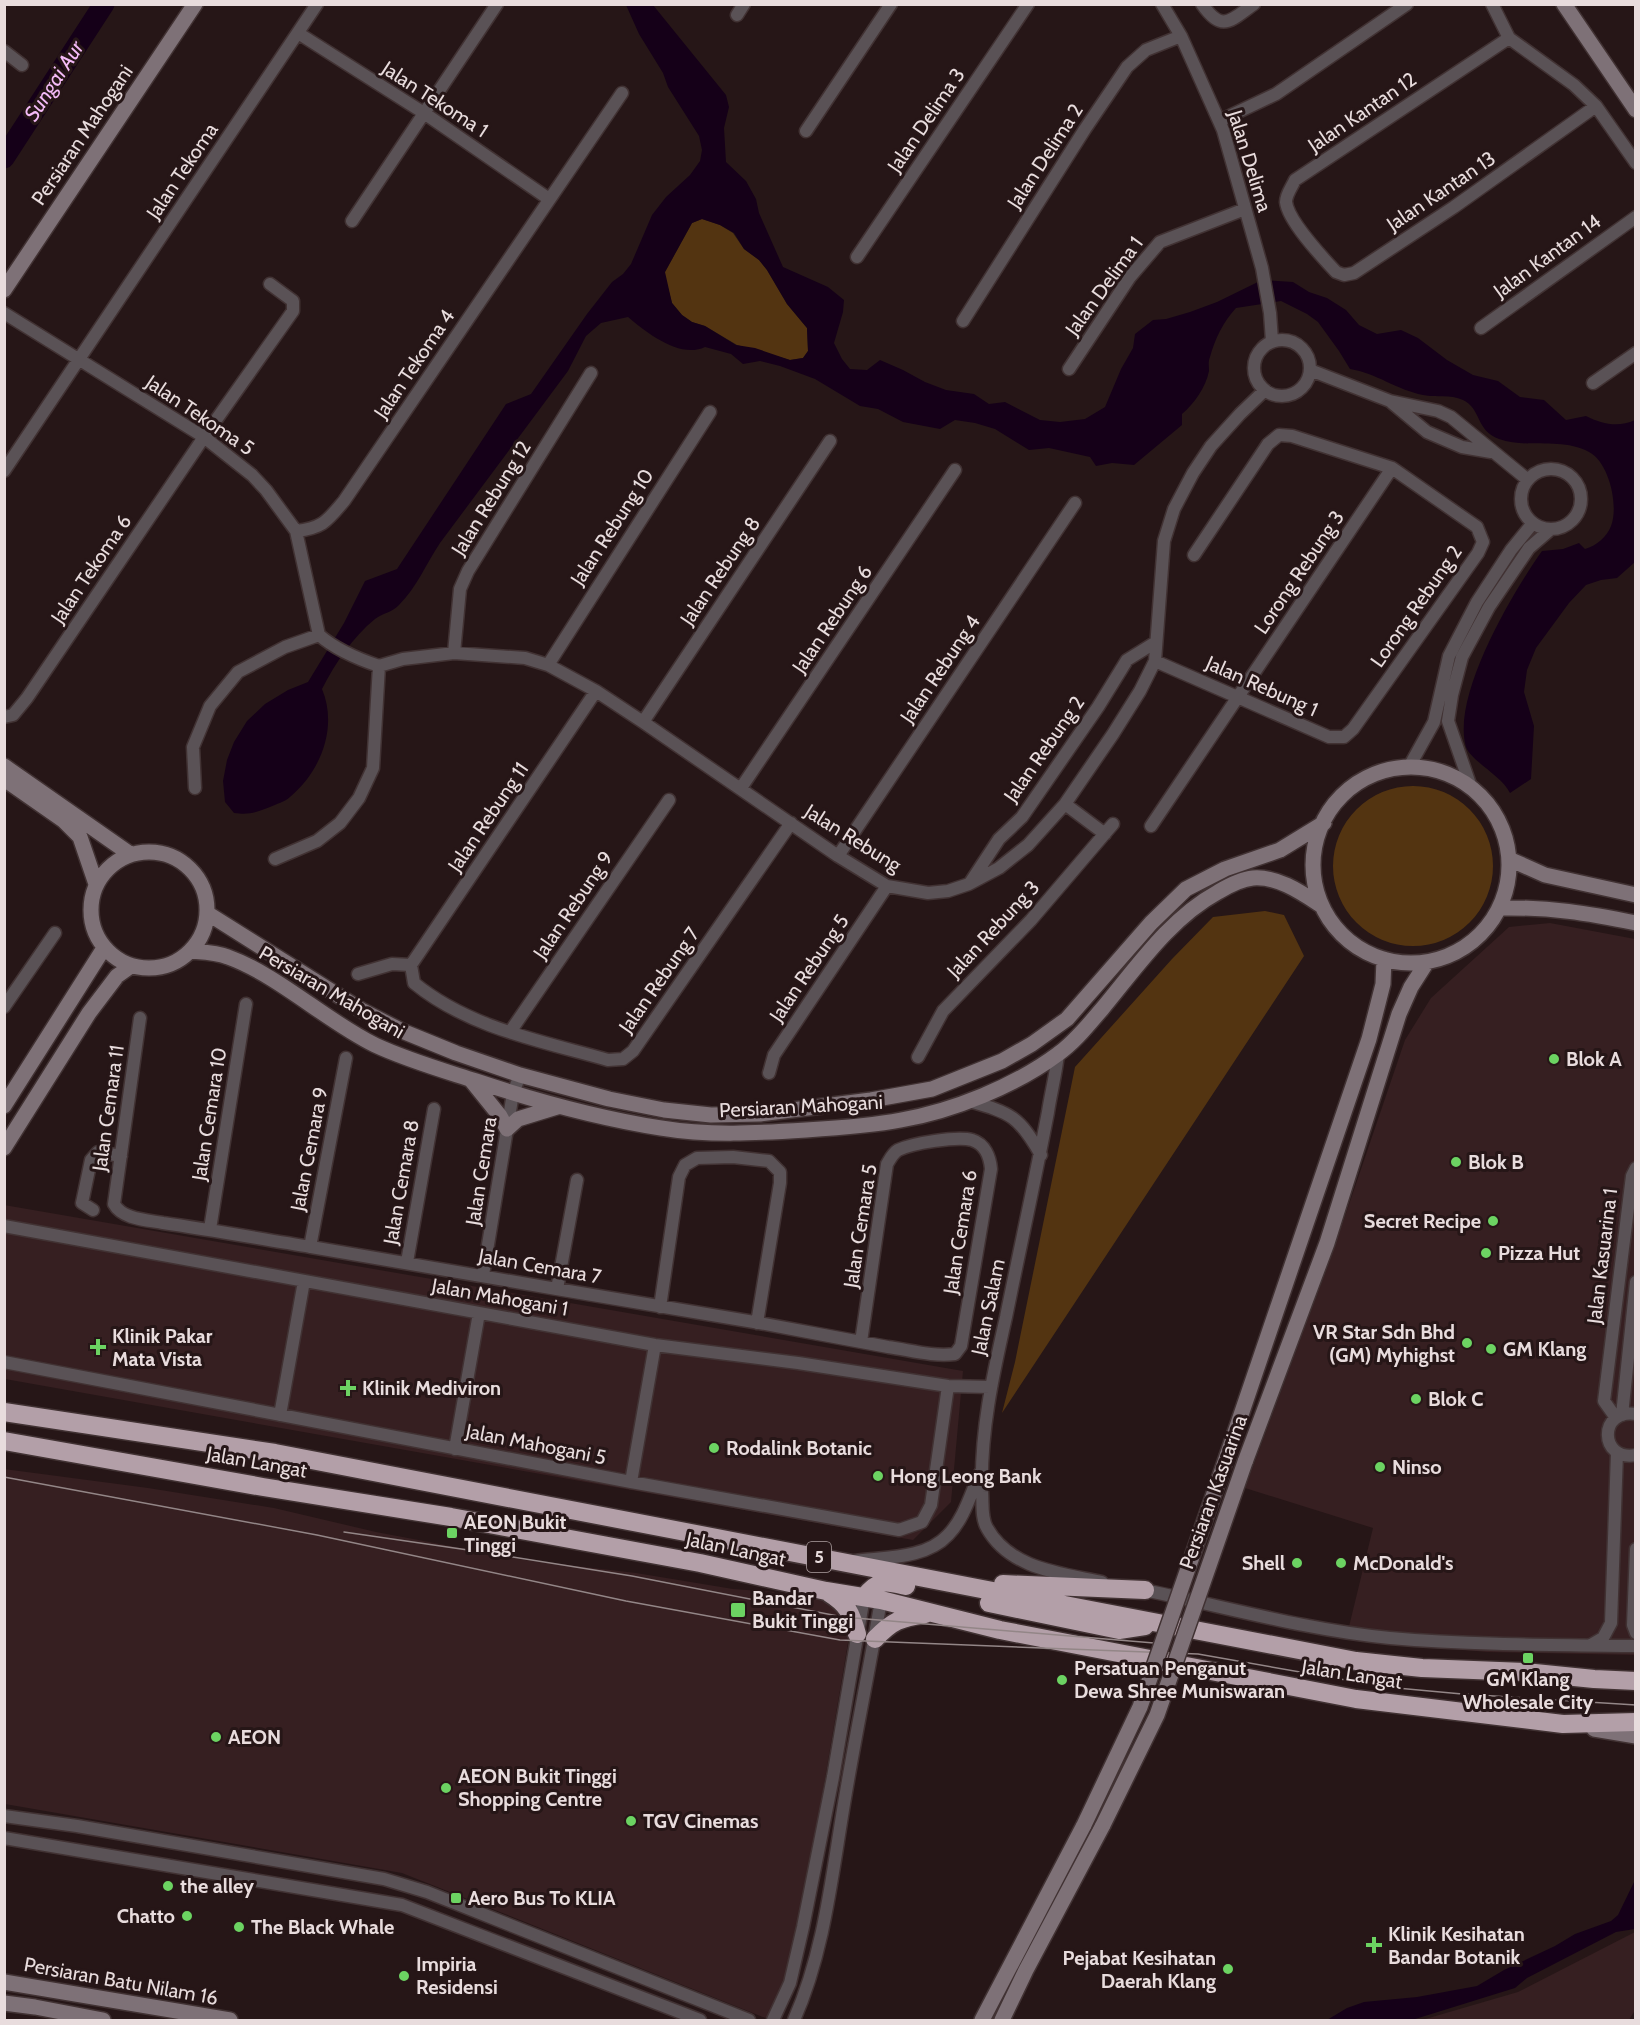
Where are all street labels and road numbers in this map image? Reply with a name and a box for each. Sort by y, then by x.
street label: Jalan Tekoma 1 [377,55,492,142]
street label: Persiaran Mahogani [26,60,138,210]
street label: Jalan Delima 3 [882,63,970,178]
street label: Jalan Kantan 12 [1302,67,1421,158]
street label: Jalan Delima 2 [1002,99,1088,214]
street label: Jalan Delima [1223,106,1277,215]
street label: Jalan Tekoma [141,118,223,224]
street label: Jalan Kantan 13 [1381,146,1500,237]
street label: Jalan Kantan 14 [1488,209,1606,303]
street label: Jalan Delima 1 [1060,232,1148,341]
street label: Jalan Tekoma 4 [368,304,460,424]
street label: Jalan Tekoma 5 [140,369,259,460]
street label: Jalan Rebung 12 [446,436,536,561]
street label: Jalan Rebung 10 [565,464,659,591]
street label: Lorong Rebung 3 [1249,506,1349,638]
street label: Jalan Tekoma 6 [45,510,136,629]
street label: Jalan Rebung 8 [674,512,765,631]
street label: Lorong Rebung 2 [1365,540,1467,672]
street label: Jalan Rebung 6 [787,560,877,678]
street label: Jalan Rebung 4 [894,610,985,728]
street label: Jalan Rebung 1 [1201,650,1322,721]
street label: Jalan Rebung 2 [998,691,1089,808]
street label: Jalan Rebung 11 [442,758,533,877]
street label: Jalan Rebung [800,798,907,878]
street label: Jalan Rebung 9 [528,846,618,964]
street label: Jalan Rebung 3 [941,875,1044,983]
street label: Jalan Rebung 5 [764,910,854,1027]
street label: Jalan Rebung 7 [613,922,704,1038]
street label: Persiaran Mahogani [255,941,409,1043]
street label: Jalan Cemara 11 [87,1043,129,1174]
street label: Jalan Cemara 10 [186,1046,231,1183]
street label: Jalan Cemara 9 [285,1085,333,1214]
street label: Persiaran Mahogani [719,1090,883,1122]
street label: Jalan Cemara [460,1115,501,1228]
street label: Jalan Cemara 8 [378,1118,424,1247]
street label: Jalan Cemara 5 [838,1162,882,1291]
street label: Jalan Cemara 6 [938,1168,982,1297]
street label: Jalan Kasuarina 1 [1582,1187,1622,1326]
street label: Jalan Cemara 7 [476,1243,603,1289]
street label: Jalan Salam [966,1257,1010,1358]
street label: Jalan Mahogani 1 [429,1273,570,1321]
street label: Persiaran Kasuarina [1174,1411,1252,1572]
street label: Jalan Mahogani 5 [463,1418,608,1469]
street label: Jalan Langat [204,1441,309,1483]
street label: Jalan Langat [683,1527,788,1571]
road number: 5 [807,1542,831,1572]
street label: Jalan Langat [1299,1654,1404,1694]
street label: Persiaran Batu Nilam 16 [22,1952,220,2010]

